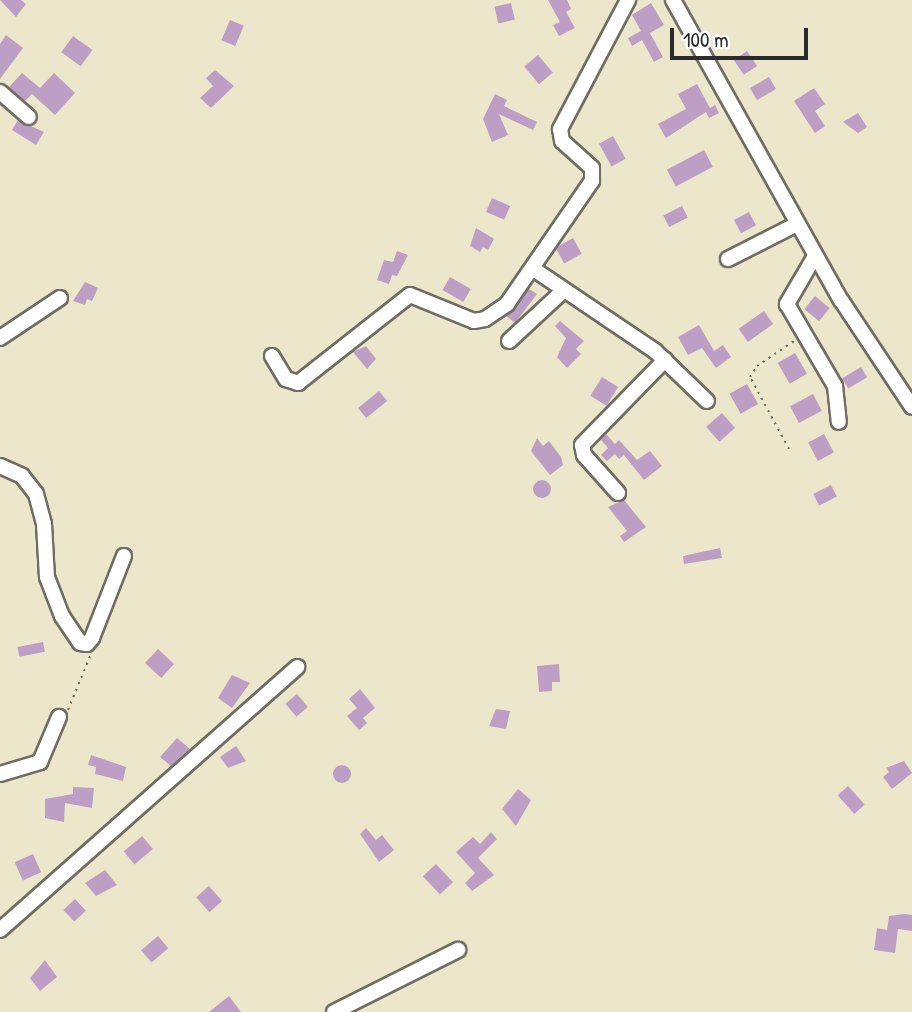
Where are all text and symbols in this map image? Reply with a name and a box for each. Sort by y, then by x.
scale bar [674,14,812,58]
text: 100 m [683,25,729,54]

